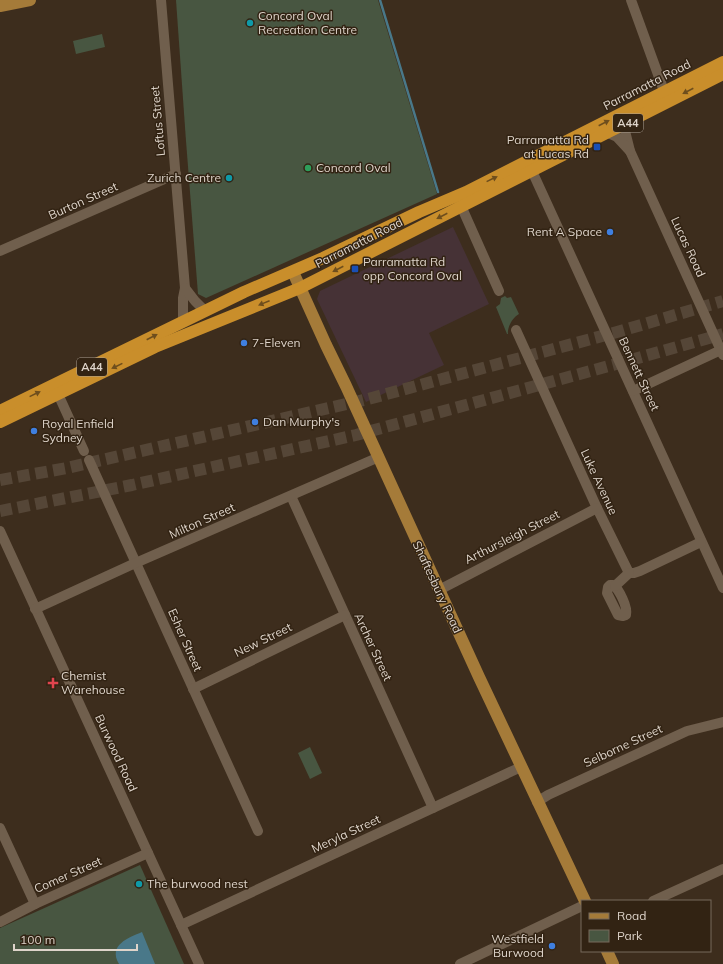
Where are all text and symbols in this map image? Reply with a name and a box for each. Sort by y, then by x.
place label: Concord Oval Recreation Centre [258,8,357,37]
marker: Concord Oval Recreation Centre [245,18,255,28]
street label: Parramatta Road [600,56,693,113]
street label: Loftus Street [147,85,168,157]
one-way arrow [682,88,694,94]
road number: A44 [613,114,643,132]
one-way arrow [598,119,610,126]
place label: Parramatta Rd at Lucas Rd [507,132,589,161]
marker: Parramatta Rd at Lucas Rd [592,142,602,152]
place label: Concord Oval [316,160,391,175]
marker: Concord Oval [303,163,313,173]
place label: Zurich Centre [147,170,221,185]
marker: Zurich Centre [224,173,234,183]
one-way arrow [486,176,498,182]
street label: Burton Street [46,179,120,222]
one-way arrow [437,213,448,220]
street label: Parramatta Road [312,214,405,271]
street label: Lucas Road [668,214,709,279]
place label: Rent A Space [527,224,602,239]
marker: Rent A Space [605,227,615,237]
place label: Parramatta Rd opp Concord Oval [363,254,462,283]
marker: Parramatta Rd opp Concord Oval [350,264,360,274]
one-way arrow [332,266,344,272]
one-way arrow [257,300,269,306]
one-way arrow [146,334,158,340]
street label: Bennett Street [616,334,663,413]
place label: 7-Eleven [252,335,301,350]
marker: 7-Eleven [239,338,249,348]
road number: A44 [77,358,107,376]
one-way arrow [111,363,123,369]
one-way arrow [29,391,41,397]
place label: Dan Murphy's [263,414,340,429]
place label: Royal Enfield Sydney [42,416,114,445]
marker: Dan Murphy's [250,417,260,427]
marker: Royal Enfield Sydney [29,426,39,436]
street label: Luke Avenue [578,447,621,517]
street label: Milton Street [167,499,237,542]
street label: Arthursleigh Street [462,506,562,567]
street label: Shaftesbury Road [410,538,465,635]
street label: Esher Street [165,606,206,674]
street label: Archer Street [351,610,396,683]
street label: New Street [232,619,294,660]
place label: Chemist Warehouse [61,668,125,697]
marker: Chemist Warehouse [48,678,58,688]
street label: Burwood Road [92,712,141,794]
street label: Selborne Street [581,721,665,770]
street label: Meryla Street [309,811,383,856]
street label: Comer Street [32,853,104,896]
place label: The burwood nest [147,876,248,891]
marker: The burwood nest [134,879,144,889]
legend [581,900,711,952]
text: Road [617,908,646,923]
scale bar [14,926,137,952]
text: Park [617,928,643,943]
place label: Westfield Burwood [491,931,544,960]
text: 100 m [20,932,55,947]
marker: Westfield Burwood [547,941,557,951]

